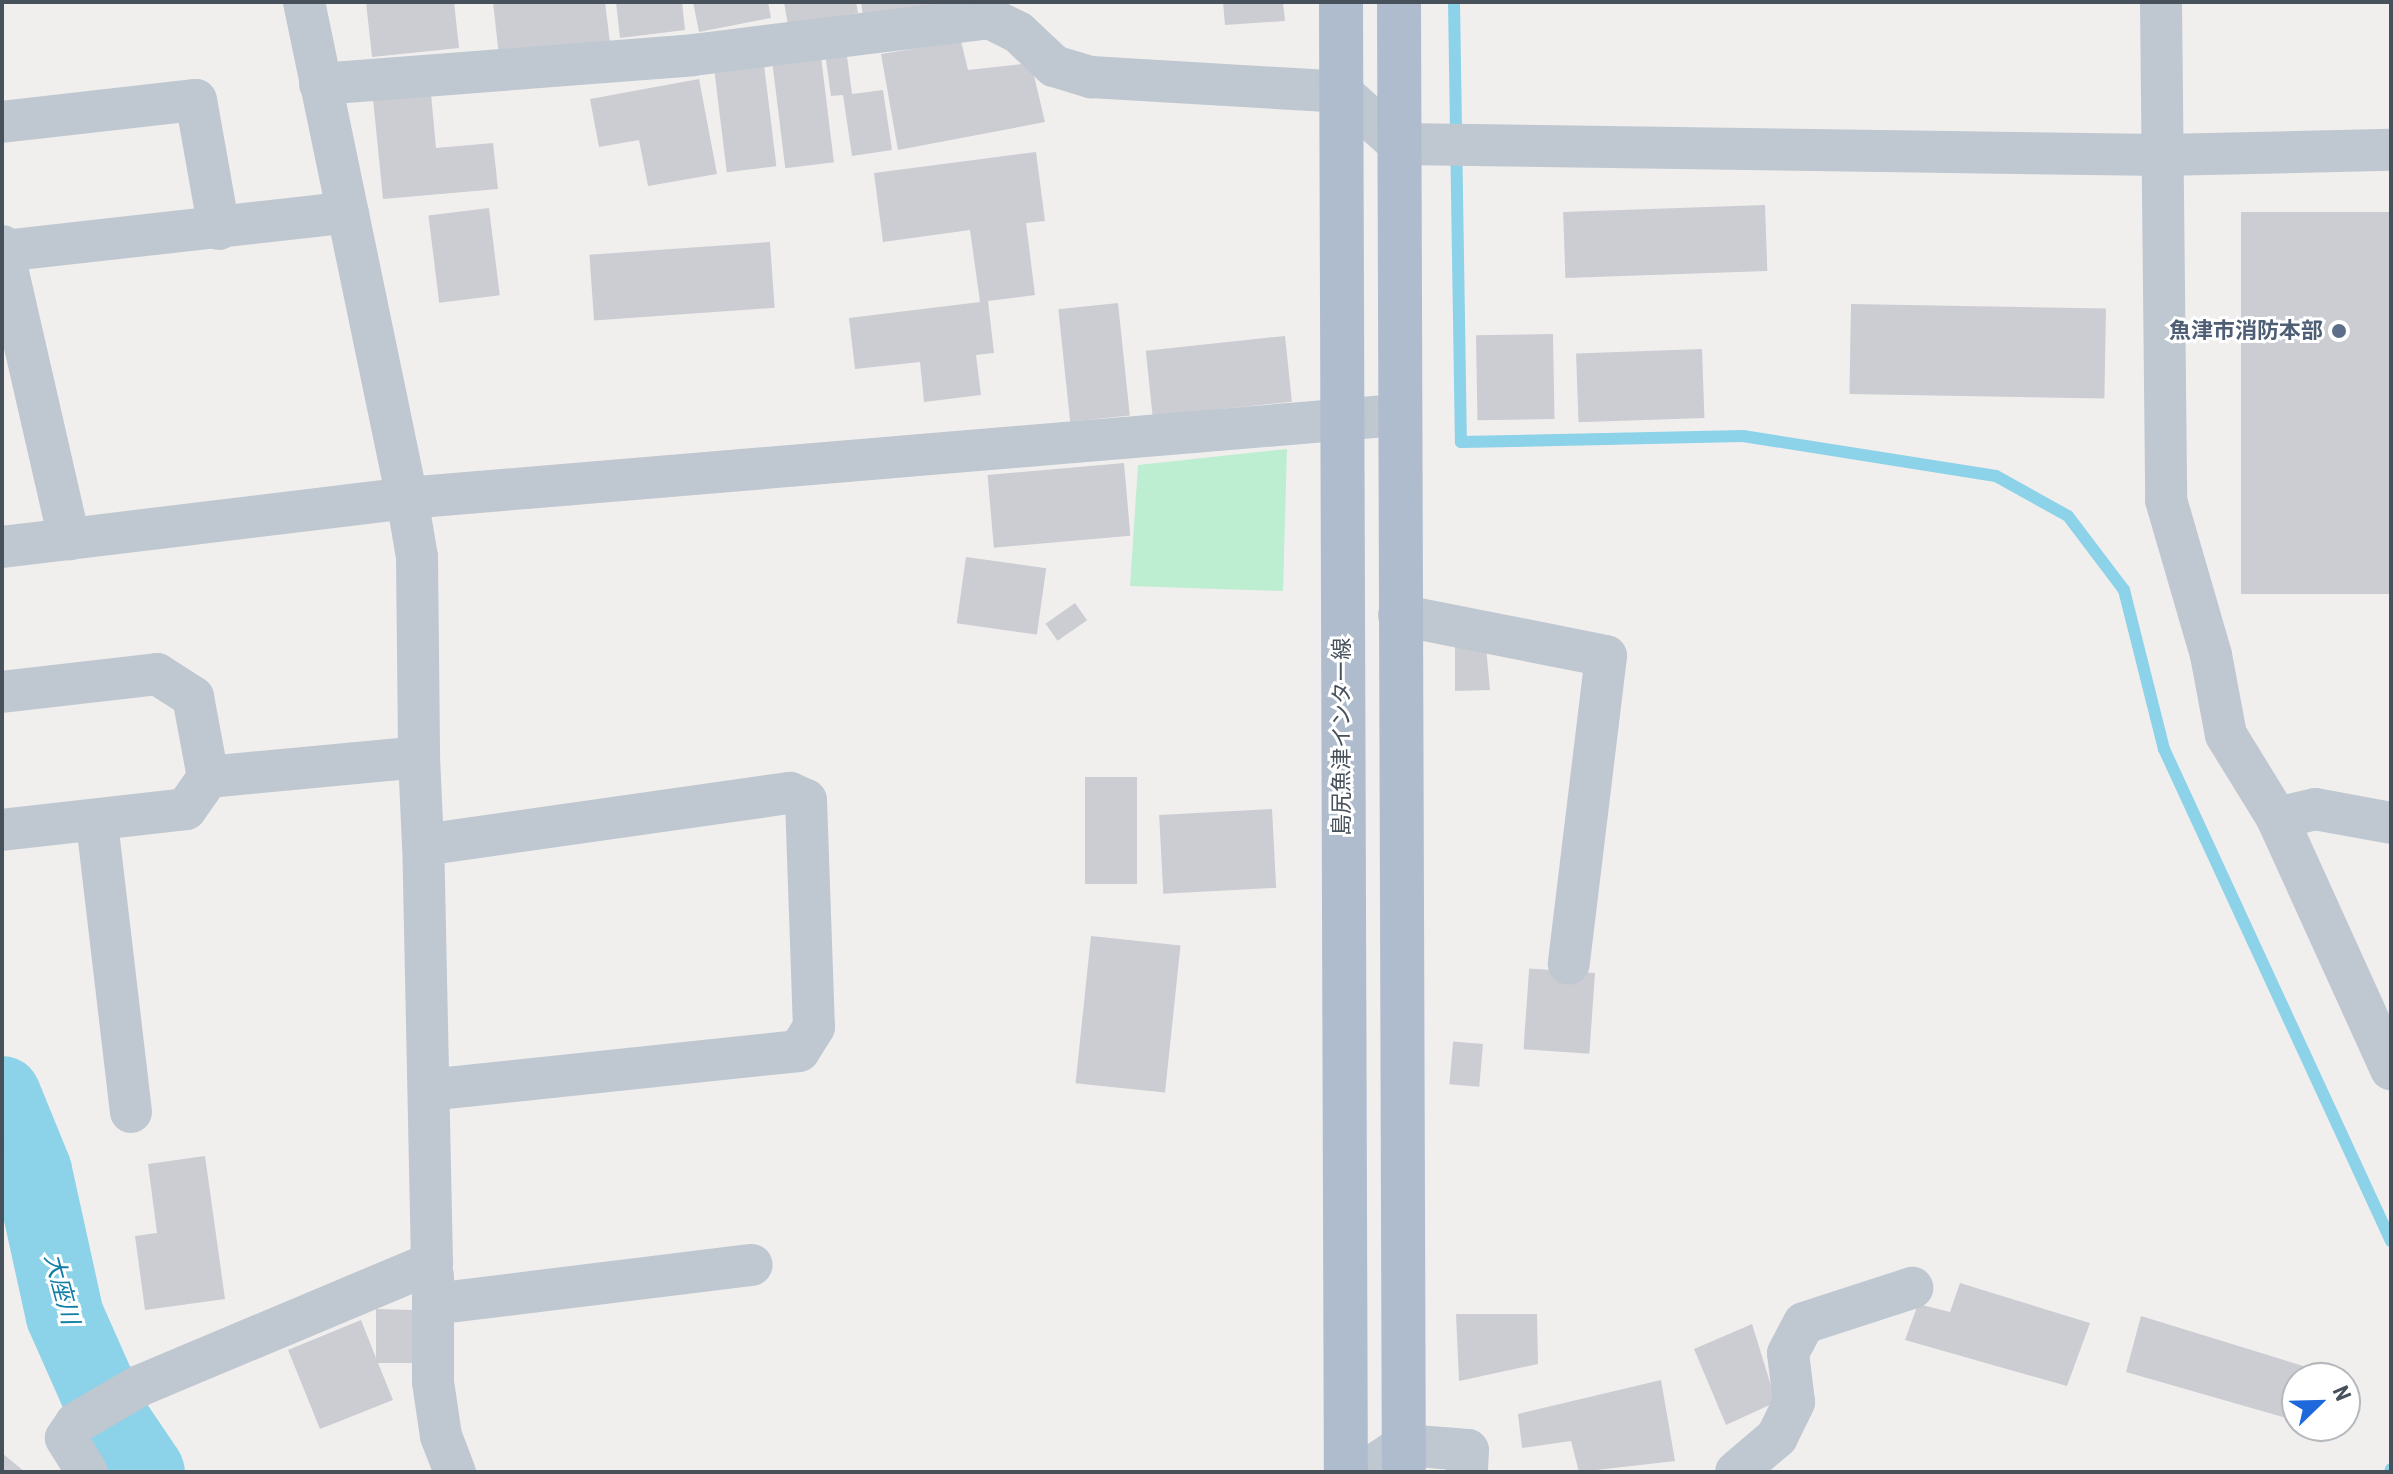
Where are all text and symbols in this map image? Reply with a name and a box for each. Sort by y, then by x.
place label: 魚津市消防本部 [2169,318,2323,344]
marker: 魚津市消防本部 [2330,322,2348,340]
street label: 島尻魚津インター線 [1329,638,1355,836]
water label: 大座川 [38,1250,84,1328]
north arrow [2281,1362,2361,1442]
text: N [2328,1382,2356,1404]

